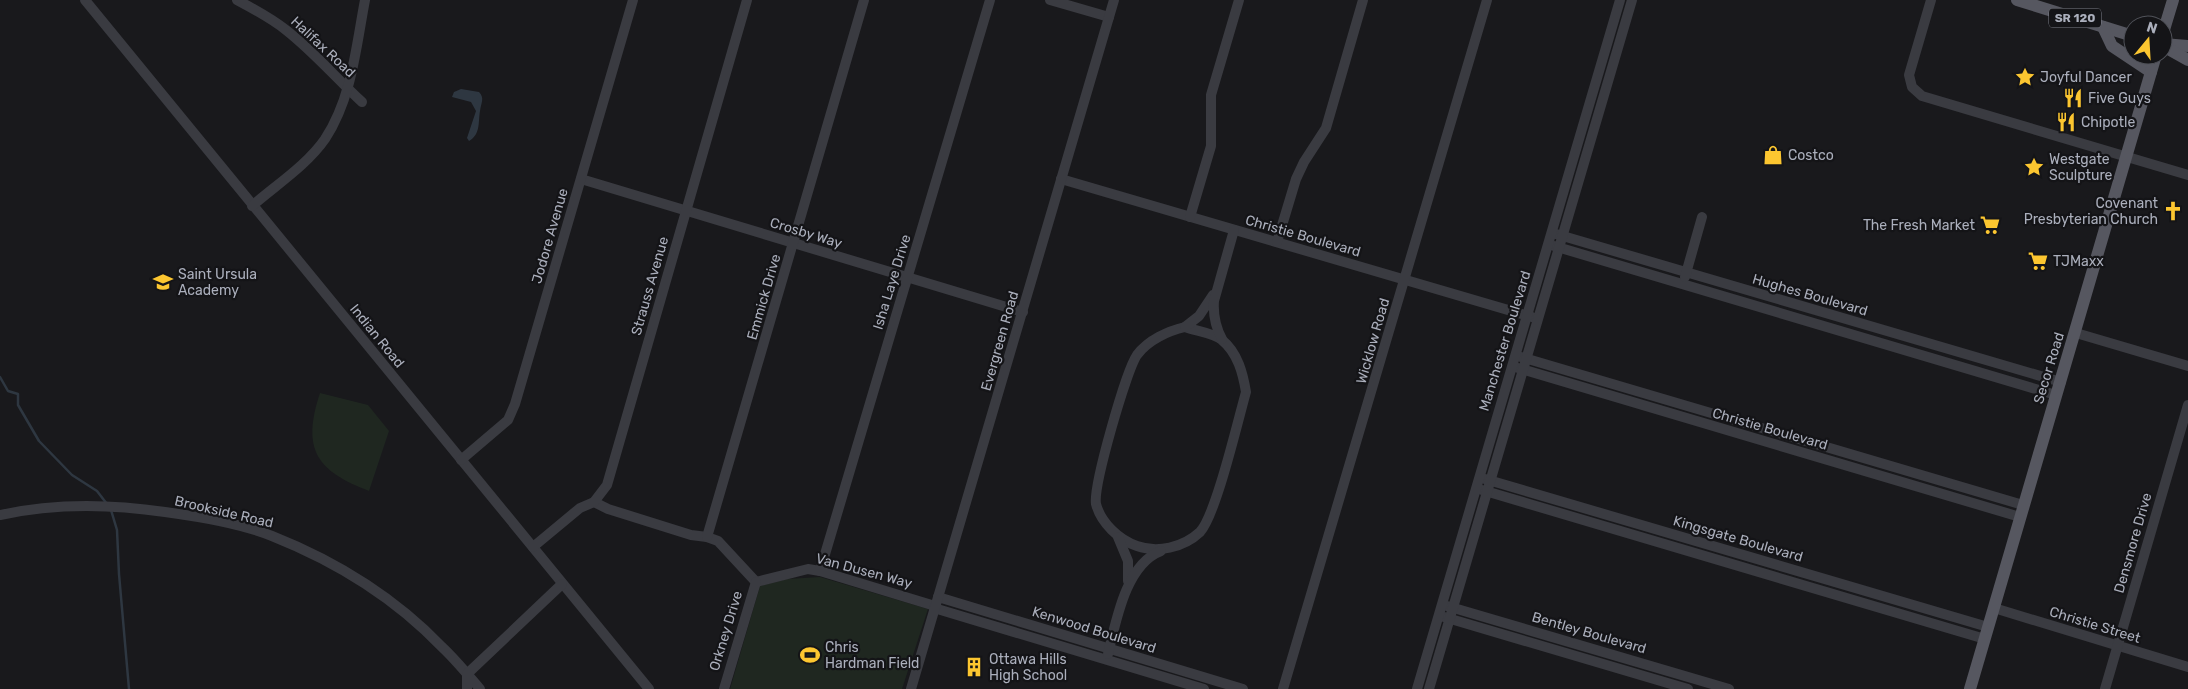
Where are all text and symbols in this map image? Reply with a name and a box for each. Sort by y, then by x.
road number: SR 120 [2049,8,2101,28]
street label: Halifax Road [287,13,359,81]
north arrow [2123,15,2173,65]
text: N [2144,18,2159,38]
place icon: Joyful Dancer [2014,66,2036,88]
place label: Joyful Dancer [2040,69,2132,86]
restaurant icon: Five Guys [2062,87,2084,109]
place label: Five Guys [2088,90,2151,107]
restaurant icon: Chipotle [2055,111,2077,133]
place label: Chipotle [2081,114,2135,131]
shop icon: Costco [1762,144,1784,166]
place label: Costco [1788,147,1834,164]
place label: Westgate Sculpture [2049,151,2113,184]
place icon: Westgate Sculpture [2023,156,2045,178]
street label: Jodore Avenue [528,186,572,286]
place label: Covenant Presbyterian Church [2024,195,2159,228]
church icon: Covenant Presbyterian Church [2162,200,2184,222]
street label: Christie Boulevard [1243,211,1363,261]
street label: Crosby Way [768,214,844,252]
supermarket icon: The Fresh Market [1979,214,2001,236]
place label: The Fresh Market [1863,217,1976,234]
street label: Isha Laye Drive [869,232,915,332]
street label: Strauss Avenue [628,235,672,337]
supermarket icon: TJMaxx [2027,250,2049,272]
street label: Emmick Drive [744,252,784,342]
place label: TJMaxx [2053,253,2104,270]
place label: Saint Ursula Academy [178,266,257,299]
street label: Manchester Boulevard [1476,269,1534,413]
street label: Hughes Boulevard [1750,270,1870,320]
school or university icon: Saint Ursula Academy [152,271,174,293]
street label: Evergreen Road [978,289,1022,393]
street label: Wicklow Road [1353,296,1393,386]
street label: Indian Road [346,301,408,371]
street label: Secor Road [2030,330,2068,406]
street label: Christie Boulevard [1710,404,1830,454]
street label: Densmore Drive [2111,491,2156,595]
street label: Brookside Road [173,492,275,532]
street label: Kingsgate Boulevard [1671,512,1805,566]
street label: Van Dusen Way [814,550,914,592]
street label: Orkney Drive [706,589,746,673]
street label: Kenwood Boulevard [1030,603,1158,657]
street label: Christie Street [2047,603,2143,647]
street label: Bentley Boulevard [1530,609,1648,657]
place label: Chris Hardman Field [825,639,919,672]
sports icon: Chris Hardman Field [799,644,821,666]
place label: Ottawa Hills High School [989,651,1067,684]
building icon: Ottawa Hills High School [963,656,985,678]

